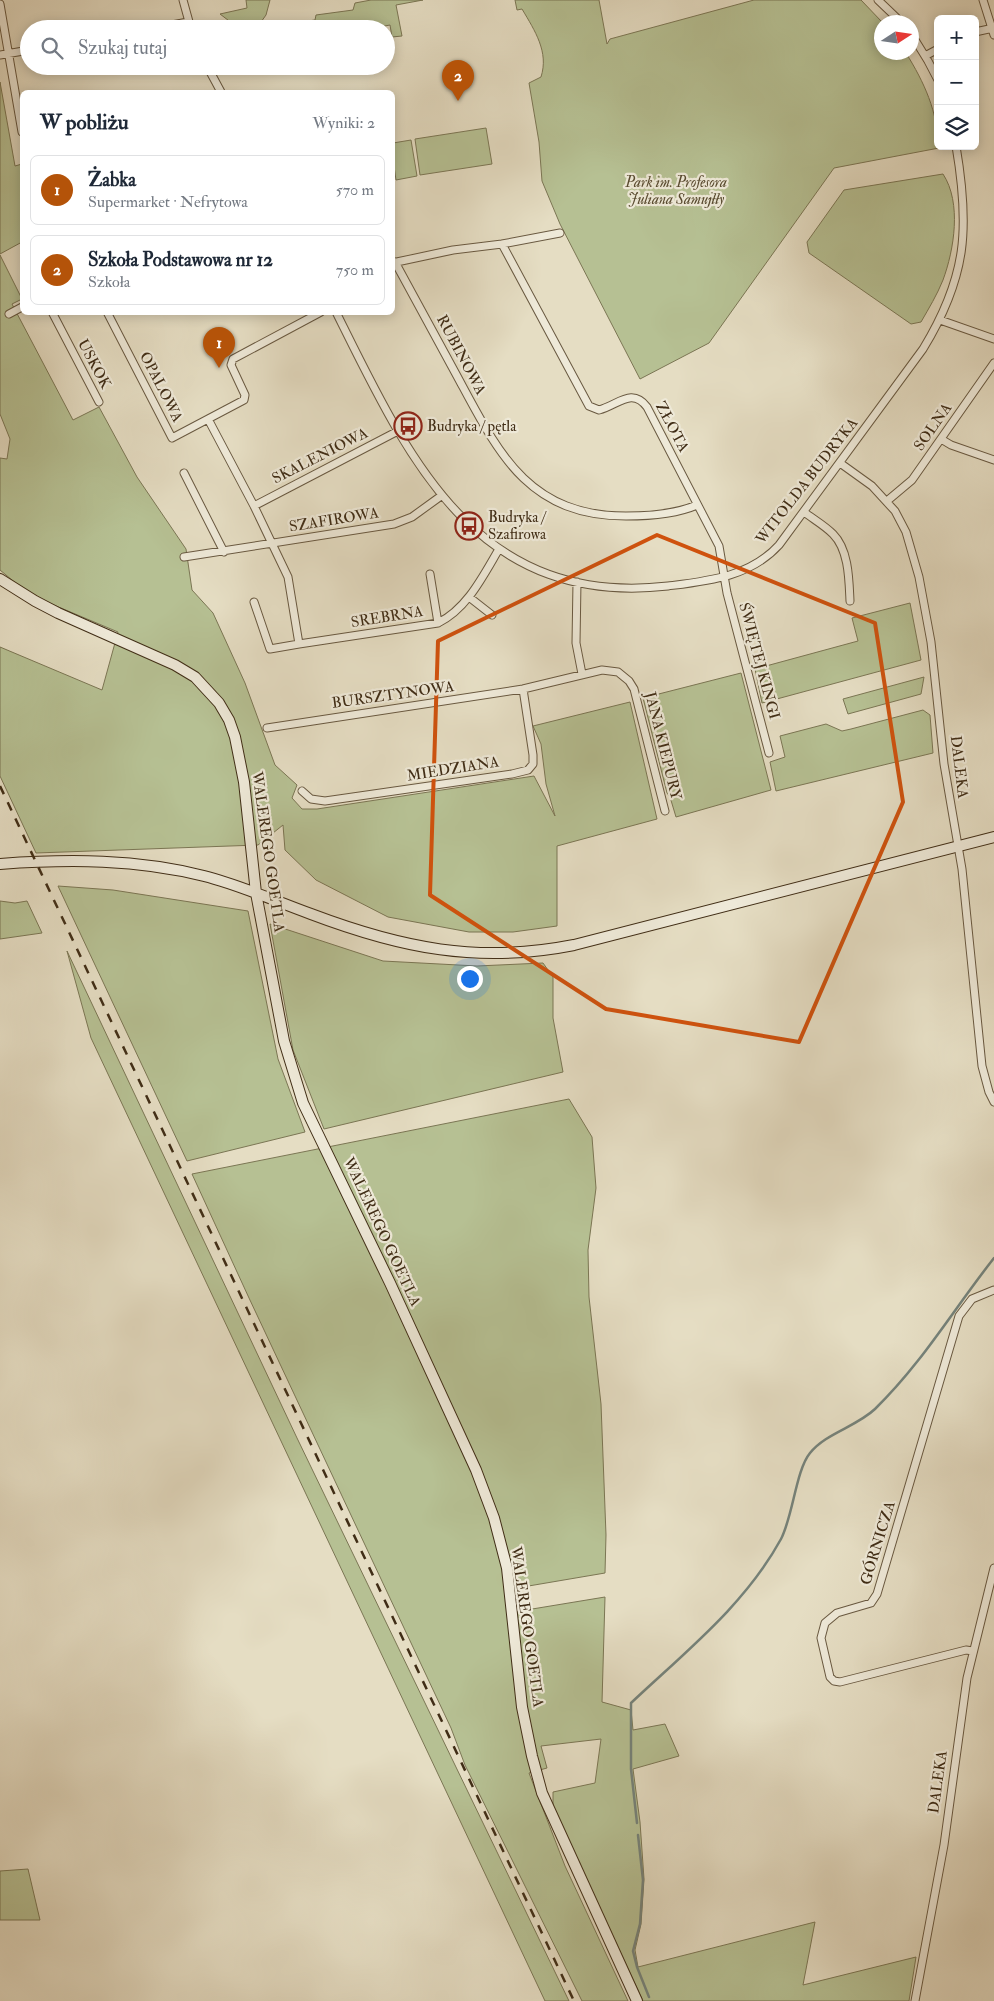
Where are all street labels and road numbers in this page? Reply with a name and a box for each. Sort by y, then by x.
street label: RUBINOWA [432,312,490,399]
street label: USKOK [73,336,115,393]
street label: OPALOWA [135,349,187,426]
street label: ZŁOTA [651,398,693,456]
street label: SOLNA [910,399,957,455]
street label: WITOLDA BUDRYKA [751,414,863,549]
street label: SKALENIOWA [269,423,372,488]
street label: SZAFIROWA [288,503,381,536]
street label: ŚWIĘTEJ KINGI [733,600,785,722]
street label: SREBRNA [349,602,425,632]
street label: BURSZTYNOWA [331,677,456,713]
street label: JANA KIEPURY [639,689,686,803]
street label: DALEKA [946,734,972,800]
street label: MIEDZIANA [406,752,501,786]
street label: WALEREGO GOETLA [247,769,289,934]
street label: WALEREGO GOETLA [339,1153,425,1310]
street label: GÓRNICZA [854,1498,900,1587]
street label: WALEREGO GOETLA [506,1544,548,1709]
street label: DALEKA [924,1749,952,1815]

